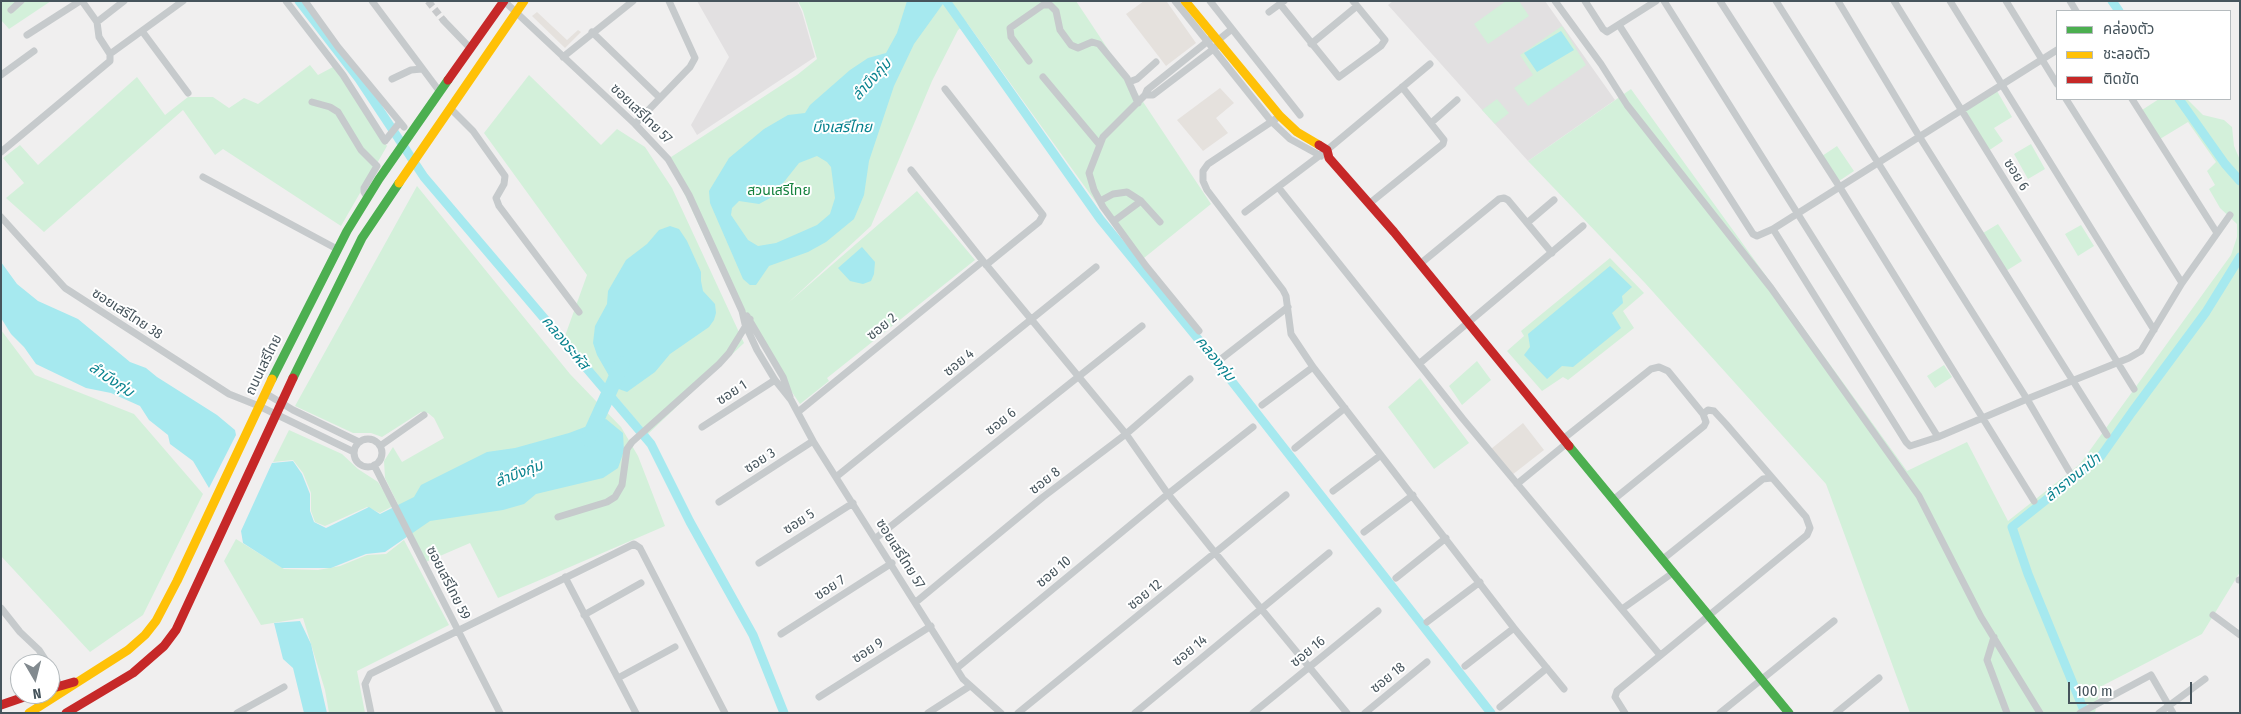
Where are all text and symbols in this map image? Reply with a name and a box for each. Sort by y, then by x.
legend [2056,10,2231,100]
text: คล่องตัว [2103,20,2154,38]
text: ชะลอตัว [2103,45,2150,63]
water label: ลำบึงกุ่ม [849,55,895,105]
text: ติดขัด [2103,70,2139,88]
street label: ซอยเสรีไทย 57 [607,80,675,148]
water label: บึงเสรีไทย [812,119,872,137]
street label: ซอย 6 [2000,156,2032,194]
park label: สวนเสรีไทย [747,183,811,199]
street label: ซอยเสรีไทย 38 [89,285,165,343]
street label: ซอย 2 [864,310,900,344]
water label: คลองระหัส [537,313,593,373]
street label: ถนนเสรีไทย [242,332,286,398]
water label: คลองกุ่ม [1191,333,1239,385]
street label: ซอย 4 [940,346,978,380]
water label: ลำบึงกุ่ม [85,359,137,401]
street label: ซอย 1 [714,377,750,409]
street label: ซอย 6 [982,405,1020,439]
street label: ซอย 3 [741,445,779,477]
water label: ลำรางนาป่า [2041,450,2105,506]
water label: ลำบึงกุ่ม [492,457,546,491]
street label: ซอย 8 [1026,464,1064,498]
street label: ซอย 5 [780,506,818,538]
street label: ซอยเสรีไทย 57 [872,516,928,592]
street label: ซอยเสรีไทย 59 [422,543,474,623]
street label: ซอย 10 [1033,553,1075,591]
street label: ซอย 7 [812,572,848,604]
street label: ซอย 12 [1125,576,1165,614]
street label: ซอย 14 [1169,632,1211,670]
street label: ซอย 16 [1287,633,1329,671]
street label: ซอย 9 [849,635,887,667]
north arrow [10,654,60,704]
street label: ซอย 18 [1367,659,1409,697]
scale bar [2071,672,2195,704]
text: 100 m [2076,682,2113,700]
text: N [32,684,42,702]

